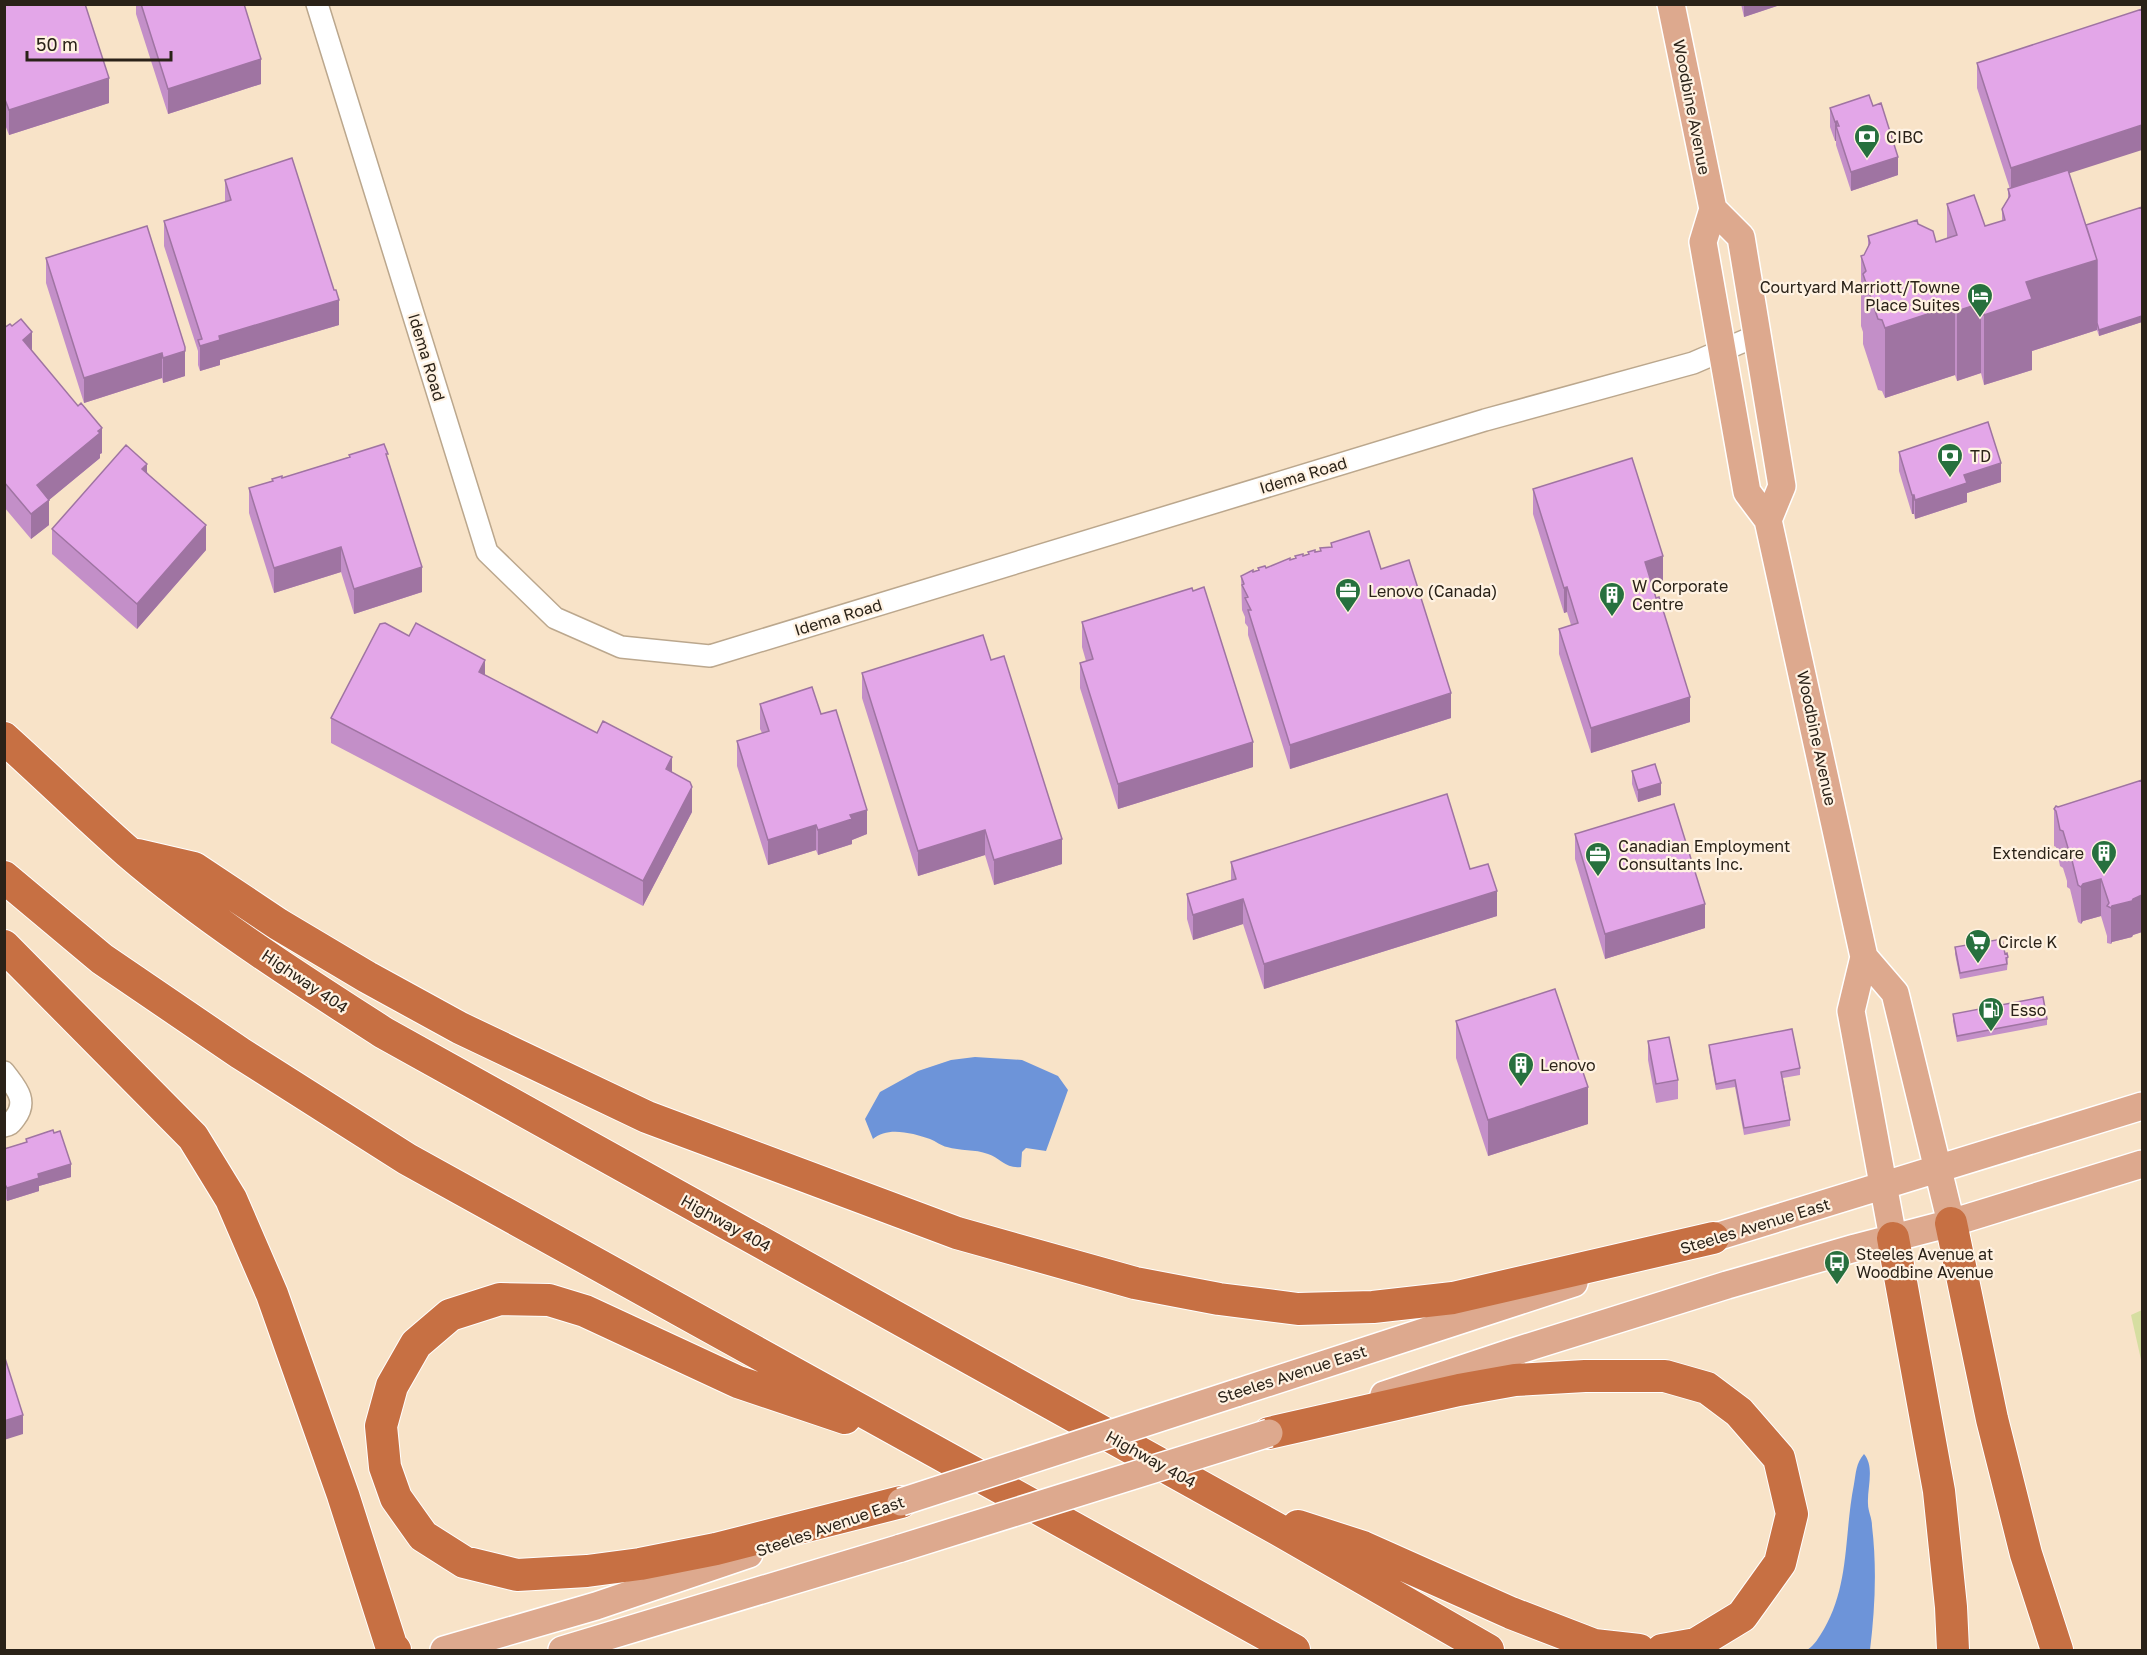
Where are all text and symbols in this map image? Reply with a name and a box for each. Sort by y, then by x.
scale bar [27,24,171,62]
text: 50 m [36,33,78,55]
street label: Woodbine Avenue [1669,38,1715,176]
bank icon: CIBC [1852,122,1882,160]
place label: CIBC [1886,127,1924,147]
place label: Courtyard Marriott/Towne Place Suites [1760,277,1960,315]
hotel icon: Courtyard Marriott/Towne Place Suites [1965,281,1995,319]
street label: Idema Road [404,311,450,403]
bank icon: TD [1935,441,1965,479]
place label: TD [1970,446,1991,466]
street label: Idema Road [1257,452,1349,498]
office icon: Lenovo (Canada) [1333,576,1363,614]
place label: W Corporate Centre [1632,576,1728,614]
building icon: W Corporate Centre [1597,580,1627,618]
place label: Lenovo (Canada) [1368,581,1497,601]
street label: Idema Road [792,594,884,640]
street label: Woodbine Avenue [1793,669,1841,807]
place label: Canadian Employment Consultants Inc. [1618,836,1790,874]
building icon: Extendicare [2089,838,2119,876]
office icon: Canadian Employment Consultants Inc. [1583,840,1613,878]
place label: Extendicare [1992,843,2084,863]
supermarket icon: Circle K [1963,927,1993,965]
place label: Circle K [1998,932,2057,952]
street label: Highway 404 [258,945,352,1017]
fuel station icon: Esso [1976,995,2006,1033]
place label: Esso [2010,1000,2046,1020]
building icon: Lenovo [1506,1050,1536,1088]
place label: Lenovo [1540,1055,1596,1075]
street label: Highway 404 [678,1190,774,1256]
street label: Steeles Avenue East [1678,1194,1832,1258]
place label: Steeles Avenue at Woodbine Avenue [1856,1244,1994,1282]
bus stop icon: Steeles Avenue at Woodbine Avenue [1822,1248,1852,1286]
street label: Steeles Avenue East [1215,1340,1369,1408]
street label: Highway 404 [1103,1426,1199,1492]
street label: Steeles Avenue East [753,1491,907,1561]

